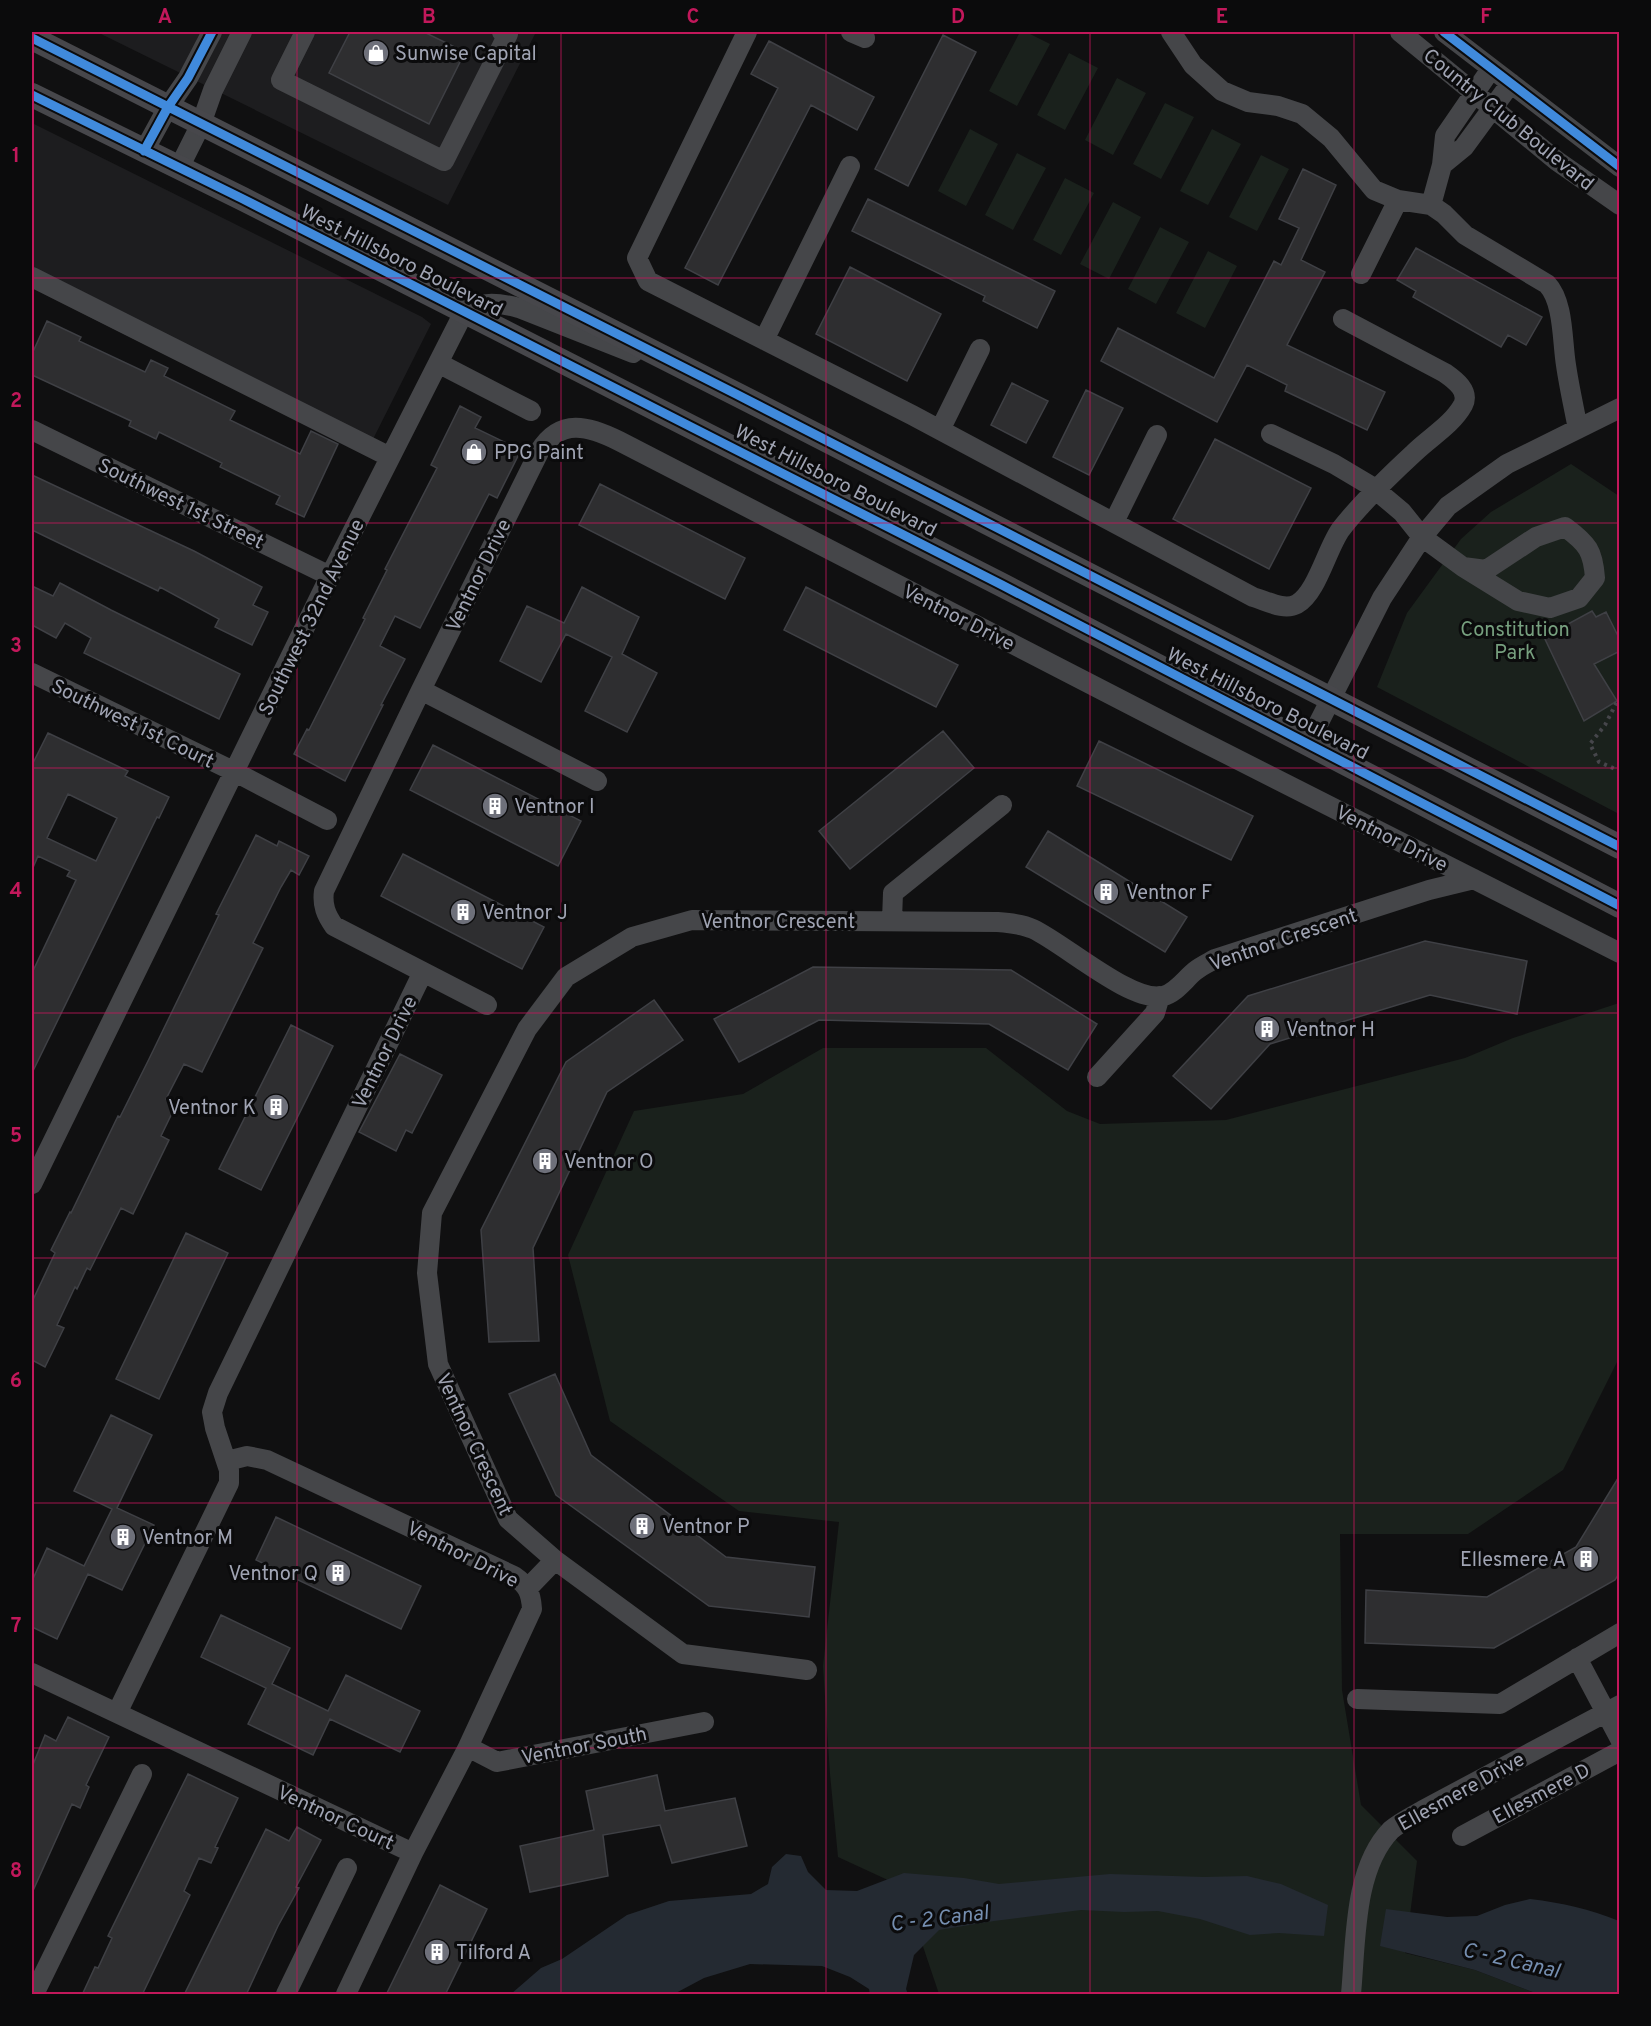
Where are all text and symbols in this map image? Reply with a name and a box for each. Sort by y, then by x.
text: A [158,5,172,31]
text: B [422,5,436,31]
text: C [687,5,699,31]
text: D [951,5,965,31]
text: E [1216,5,1228,31]
text: F [1480,5,1492,31]
shop icon: Sunwise Capital [361,38,391,68]
place label: Sunwise Capital [395,42,537,68]
street label: Country Club Boulevard [1417,44,1598,197]
text: 1 [12,144,20,170]
street label: West Hillsboro Boulevard [296,199,507,324]
text: 2 [10,389,22,415]
street label: West Hillsboro Boulevard [730,419,941,544]
shop icon: PPG Paint [459,437,489,467]
place label: PPG Paint [494,441,584,467]
street label: Southwest 1st Street [93,453,268,556]
street label: Southwest 32nd Avenue [254,515,372,721]
street label: Ventnor Drive [441,515,518,637]
street label: Ventnor Drive [898,579,1018,658]
park label: Constitution Park [1460,618,1570,667]
text: 3 [10,634,22,660]
street label: West Hillsboro Boulevard [1162,642,1373,767]
street label: Southwest 1st Court [46,674,218,776]
building icon: Ventnor I [480,791,510,821]
place label: Ventnor I [514,795,595,821]
street label: Ventnor Drive [1331,800,1451,879]
building icon: Ventnor F [1091,877,1121,907]
text: 4 [10,879,22,905]
place label: Ventnor F [1126,881,1212,907]
building icon: Ventnor J [448,897,478,927]
place label: Ventnor J [482,901,568,927]
street label: Ventnor Crescent [1206,903,1361,978]
street label: Ventnor Crescent [701,910,855,936]
street label: Ventnor Drive [347,992,424,1114]
building icon: Ventnor H [1252,1014,1282,1044]
place label: Ventnor H [1286,1018,1375,1044]
building icon: Ventnor K [261,1092,291,1122]
place label: Ventnor K [168,1096,256,1122]
text: 5 [10,1124,22,1150]
building icon: Ventnor O [530,1146,560,1176]
place label: Ventnor O [564,1150,654,1176]
text: 6 [10,1369,22,1395]
street label: Ventnor Crescent [429,1369,518,1520]
building icon: Ventnor P [627,1511,657,1541]
place label: Ventnor P [662,1515,750,1541]
street label: Ventnor Drive [402,1516,522,1595]
building icon: Ventnor M [108,1522,138,1552]
place label: Ventnor M [142,1526,233,1552]
building icon: Ellesmere A [1571,1544,1601,1574]
place label: Ellesmere A [1460,1548,1566,1574]
building icon: Ventnor Q [323,1558,353,1588]
place label: Ventnor Q [228,1562,318,1588]
text: 7 [11,1614,21,1640]
street label: Ventnor South [519,1722,649,1772]
street label: Ellesmere Drive [1394,1747,1530,1838]
street label: Ellesmere D [1489,1758,1595,1831]
street label: Ventnor Court [272,1780,398,1857]
text: 8 [10,1859,22,1885]
water label: C - 2 Canal [888,1900,992,1939]
building icon: Tilford A [422,1937,452,1967]
water label: C - 2 Canal [1459,1937,1564,1986]
place label: Tilford A [456,1941,531,1967]

